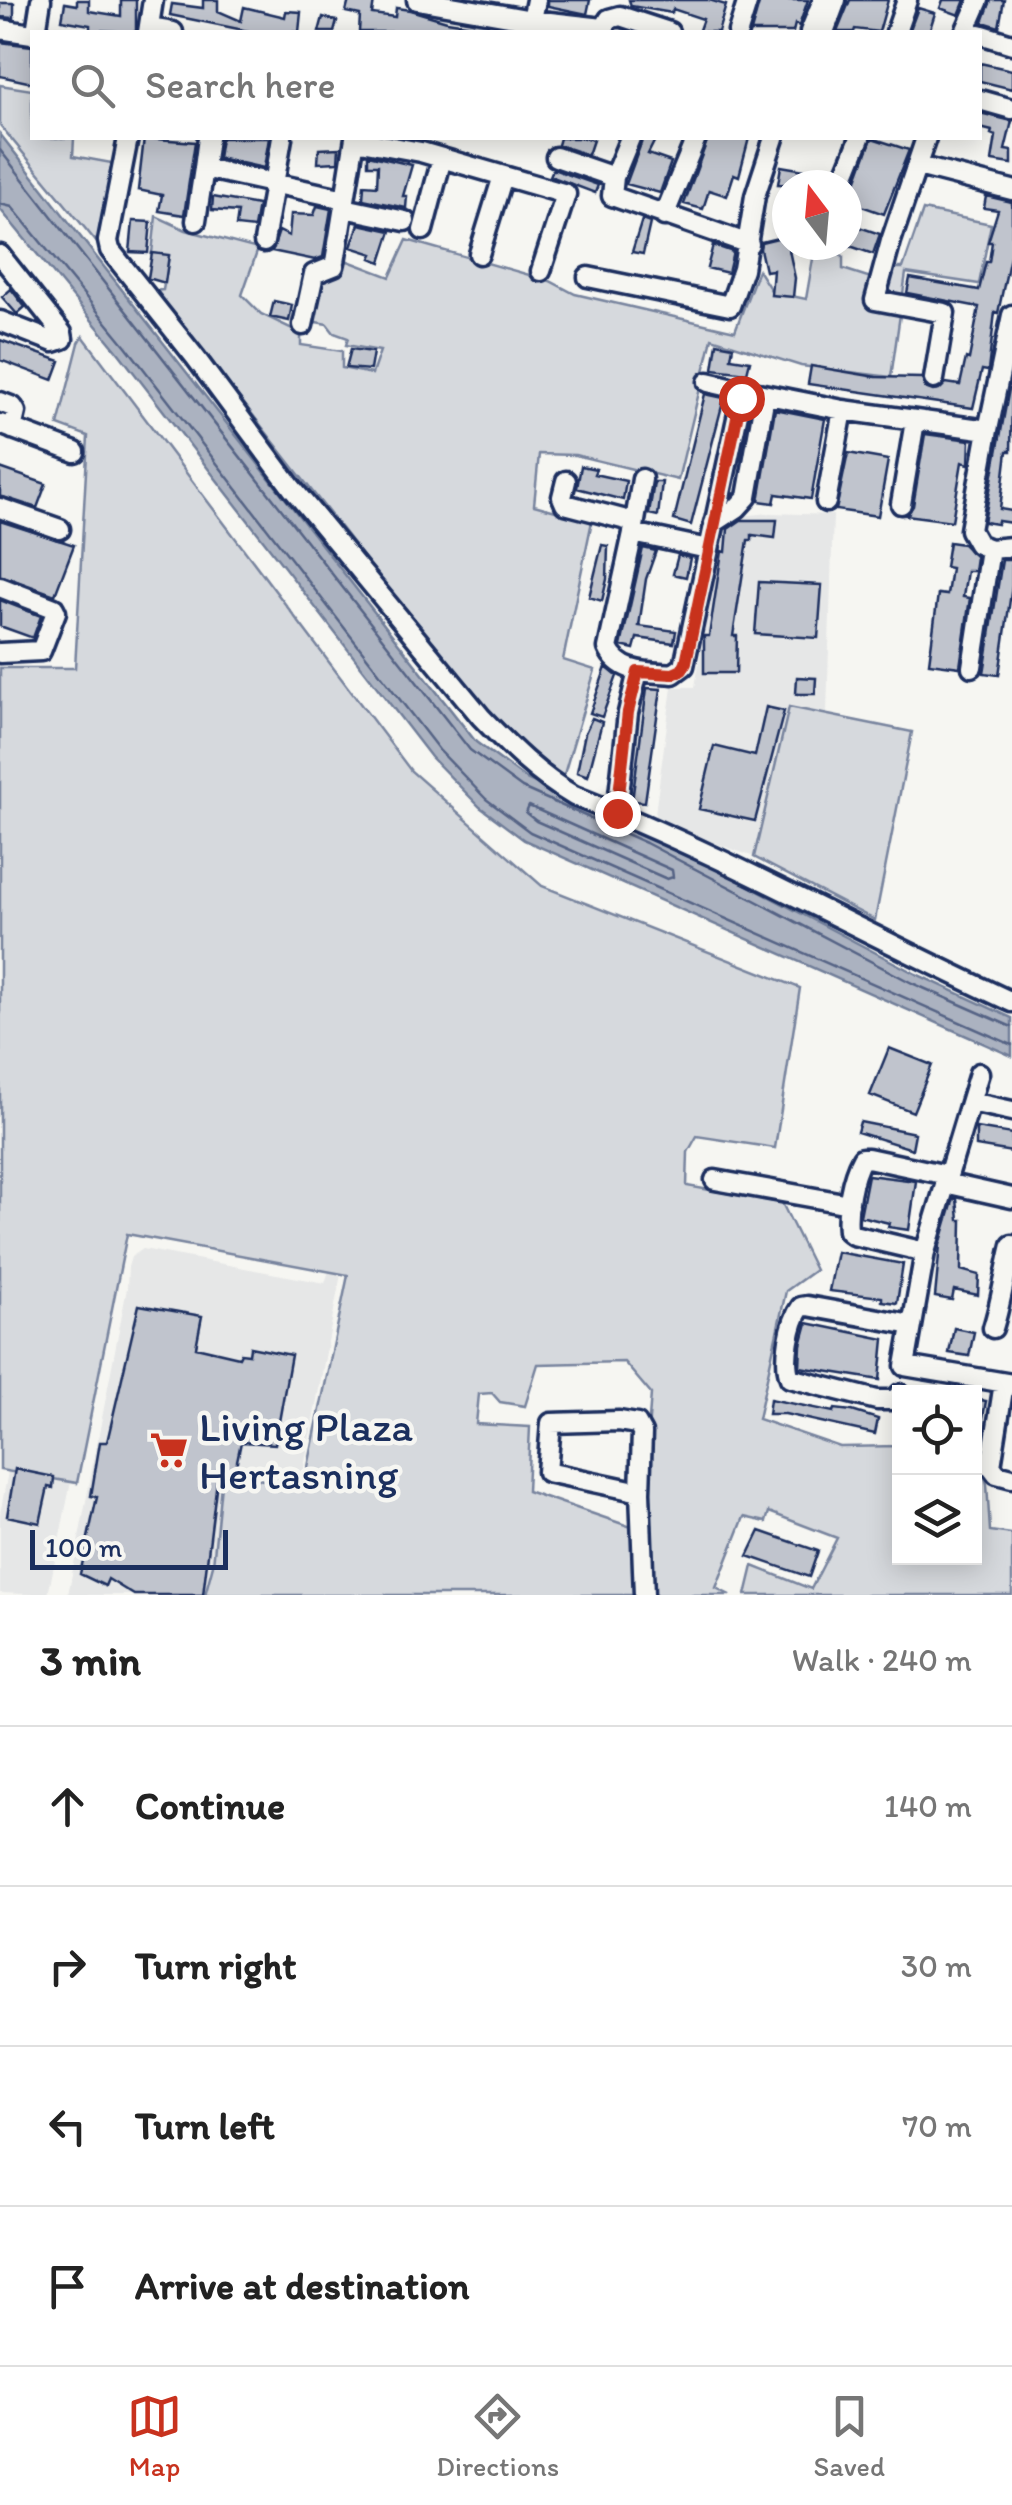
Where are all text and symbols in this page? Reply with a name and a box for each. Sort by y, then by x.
search box [30,30,982,140]
icon: search [65,58,120,113]
text: Search here [145,62,336,108]
north arrow [772,170,862,260]
route start [719,376,765,422]
route end [595,791,641,837]
map controls [892,1385,982,1565]
button: locate [892,1385,982,1475]
place label: Living Plaza Hertasning [199,1401,413,1500]
supermarket icon: Living Plaza Hertasning [148,1429,190,1471]
button: layers [892,1475,982,1565]
scale bar [30,1525,228,1570]
text: 100 m [45,1530,122,1564]
text: 3 min [40,1635,141,1686]
text: Walk · 240 m [792,1641,972,1679]
icon: ahead [40,1779,95,1834]
text: Continue [135,1783,285,1829]
text: 140 m [884,1787,972,1825]
icon: right [40,1939,95,1994]
text: Turn right [135,1943,297,1989]
text: 30 m [901,1947,972,1985]
icon: left [40,2099,95,2154]
text: Turn left [135,2103,275,2149]
text: 70 m [902,2107,972,2145]
icon: arrive [40,2259,95,2314]
text: Arrive at destination [135,2263,470,2309]
tab: Map [127,2389,182,2483]
tab: Directions [436,2389,559,2483]
tab: Saved [813,2389,885,2483]

